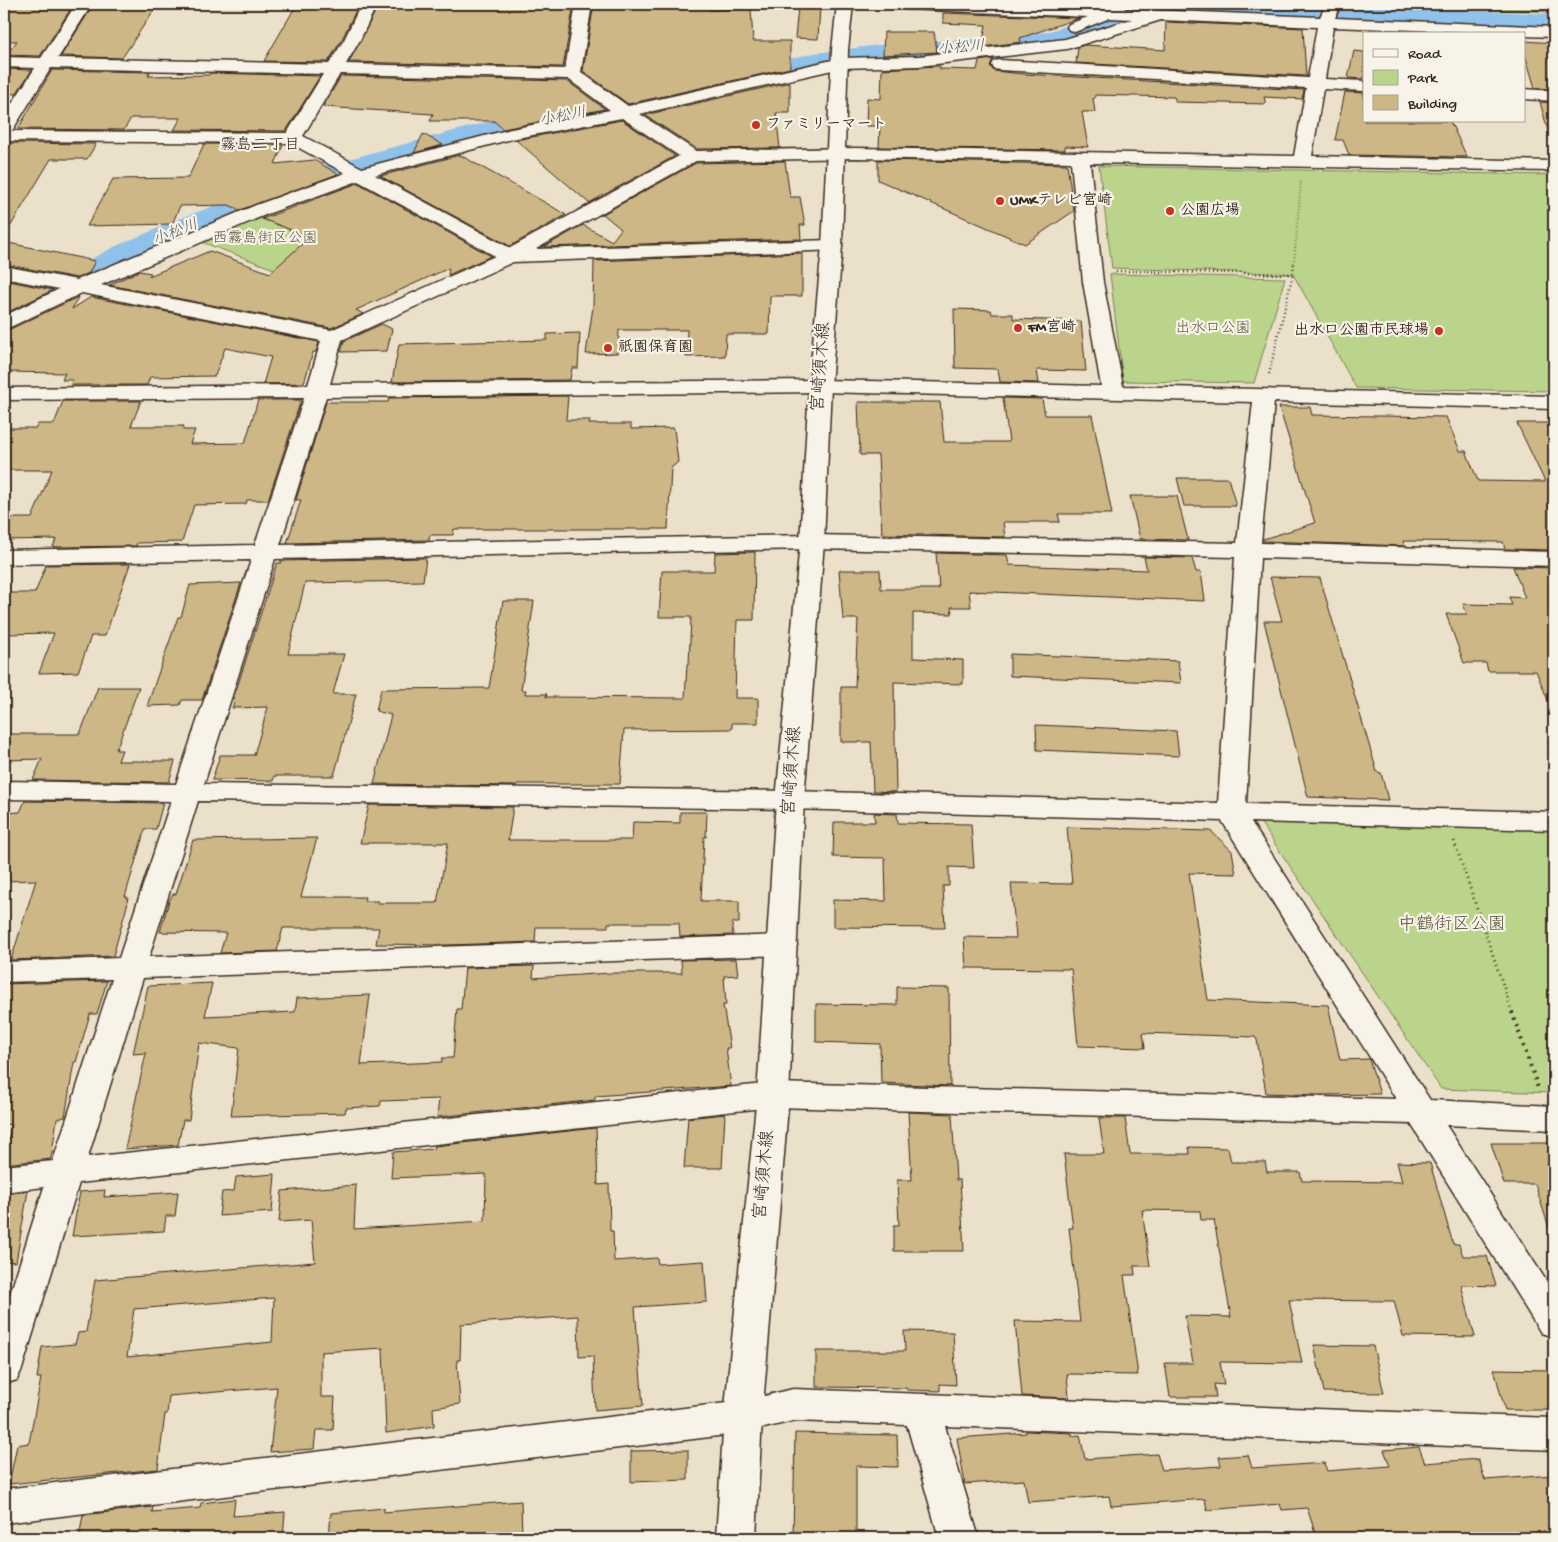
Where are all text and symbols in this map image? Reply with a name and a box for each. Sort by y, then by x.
legend [1363,32,1526,122]
water label: 小松川 [936,37,985,60]
text: Road [1408,46,1442,64]
text: Park [1407,70,1438,88]
text: Building [1407,96,1457,114]
water label: 小松川 [537,103,588,132]
place label: ファミリーマート [766,116,887,134]
marker: ファミリーマート [750,119,762,131]
district label: 霧島二丁目 [220,136,300,156]
place label: UMKテレビ宮崎 [1010,191,1112,210]
marker: UMKテレビ宮崎 [994,195,1006,207]
place label: 公園広場 [1180,201,1240,220]
marker: 公園広場 [1164,205,1176,217]
water label: 小松川 [150,215,202,252]
park label: 西霧島街区公園 [212,229,318,248]
place label: FM宮崎 [1027,318,1076,337]
park label: 出水口公園 [1175,319,1251,338]
street label: 宮崎須木線 [807,321,836,413]
place label: 出水口公園市民球場 [1294,321,1429,340]
marker: FM宮崎 [1012,322,1024,334]
marker: 出水口公園市民球場 [1433,325,1445,337]
place label: 祇園保育園 [618,338,693,357]
marker: 祇園保育園 [602,342,614,354]
street label: 宮崎須木線 [778,725,807,817]
park label: 中鶴街区公園 [1398,914,1506,936]
street label: 宮崎須木線 [750,1129,779,1221]

